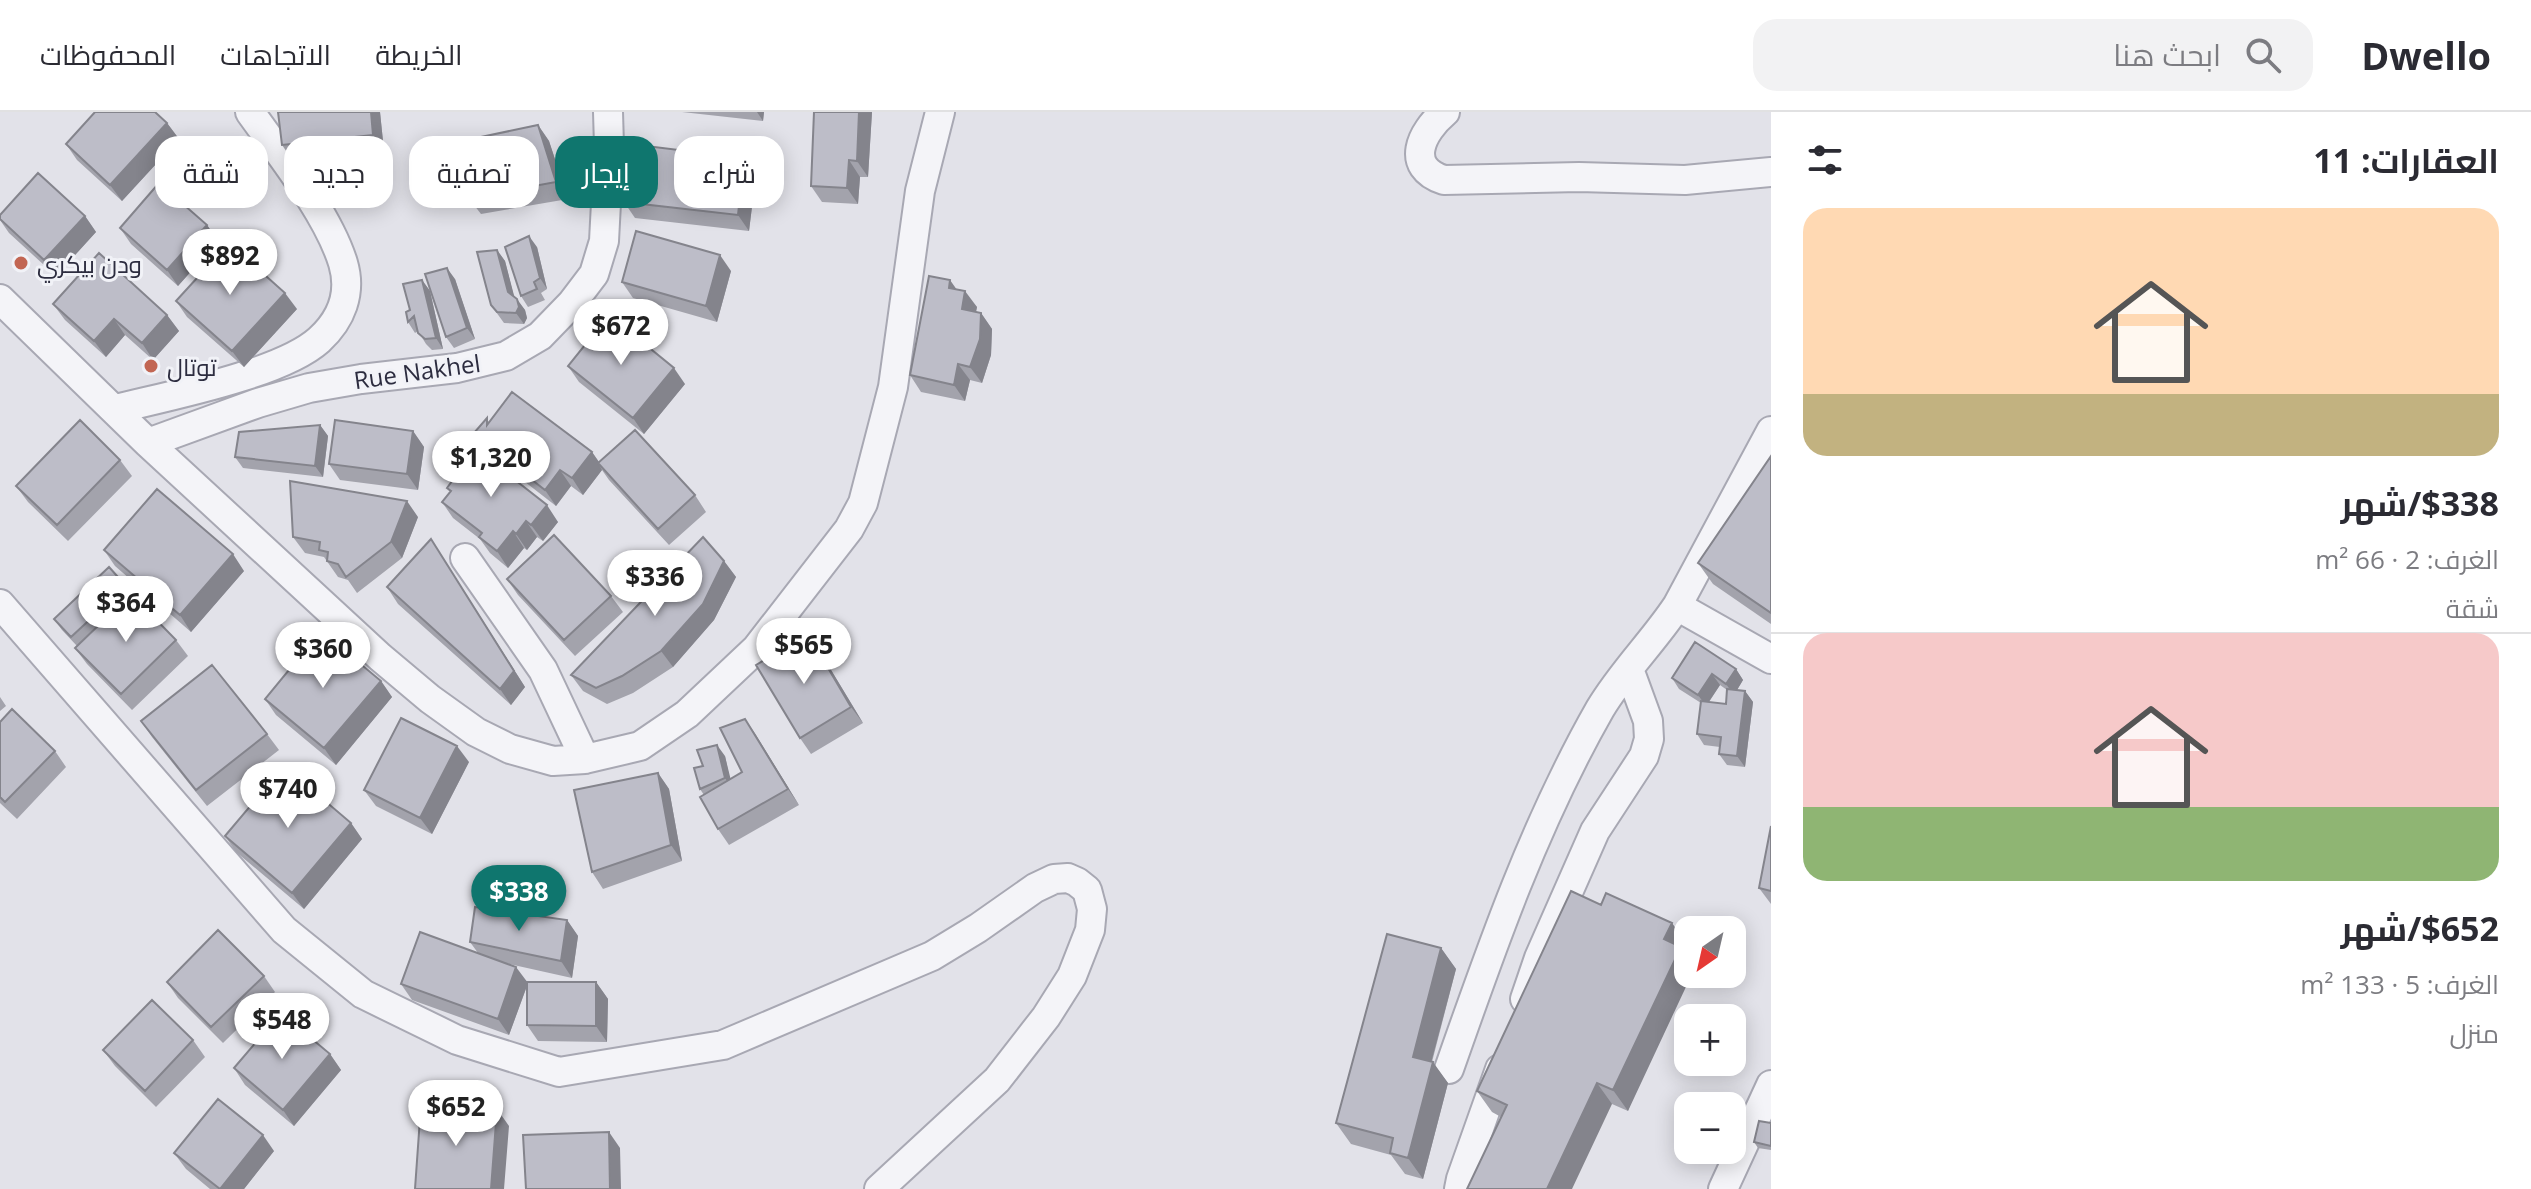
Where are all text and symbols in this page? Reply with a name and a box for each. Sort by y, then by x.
search box [1753,19,2313,91]
text: Dwello [2361,29,2491,81]
icon: search [2241,33,2285,77]
text: ابحث هنا [2113,34,2221,75]
text: المحفوظات [40,35,176,73]
text: الاتجاهات [220,35,331,73]
text: الخريطة [375,35,463,73]
chip: شقة [155,136,268,208]
chip: جديد [284,136,393,208]
chip: تصفية [409,136,539,208]
chip: إيجار [555,136,658,208]
chip: شراء [674,136,784,208]
text: العقارات: 11 [2313,137,2499,183]
icon: filters [1803,138,1847,182]
pin: $892 [183,229,277,297]
text: $892 [200,237,260,273]
place label: ودن بيكري [37,247,142,283]
marker: ودن بيكري [12,254,30,272]
icon: home [2079,260,2223,404]
pin: $672 [574,299,668,367]
text: $672 [591,307,651,343]
street label: Rue Nakhel [352,346,482,396]
place label: توتال [167,350,217,383]
marker: توتال [142,357,160,375]
pin: $1,320 [426,431,556,499]
text: $1,320 [450,439,532,475]
text: $338/شهر [2341,480,2499,526]
text: الغرف: 2 · 66 m² [2315,541,2499,577]
pin: $336 [608,550,702,618]
text: $336 [625,558,685,594]
pin: $364 [79,576,173,644]
text: $364 [96,584,156,620]
text: شقة [2446,590,2499,626]
pin: $565 [757,618,851,686]
pin: $360 [276,622,370,690]
text: $565 [774,626,834,662]
text: $360 [293,630,353,666]
icon: home [2079,685,2223,829]
pin: $740 [241,762,335,830]
text: $740 [258,770,318,806]
pin: $338 [472,865,566,933]
text: $338 [489,873,549,909]
text: $652/شهر [2341,905,2499,951]
north arrow [1674,916,1746,988]
map controls [1674,916,1746,1164]
text: الغرف: 5 · 133 m² [2300,966,2499,1002]
pin: $548 [235,993,329,1061]
text: $548 [252,1001,312,1037]
button: + [1674,1004,1746,1076]
text: منزل [2450,1015,2499,1051]
pin: $652 [409,1080,503,1148]
text: $652 [426,1088,486,1124]
button: − [1674,1092,1746,1164]

